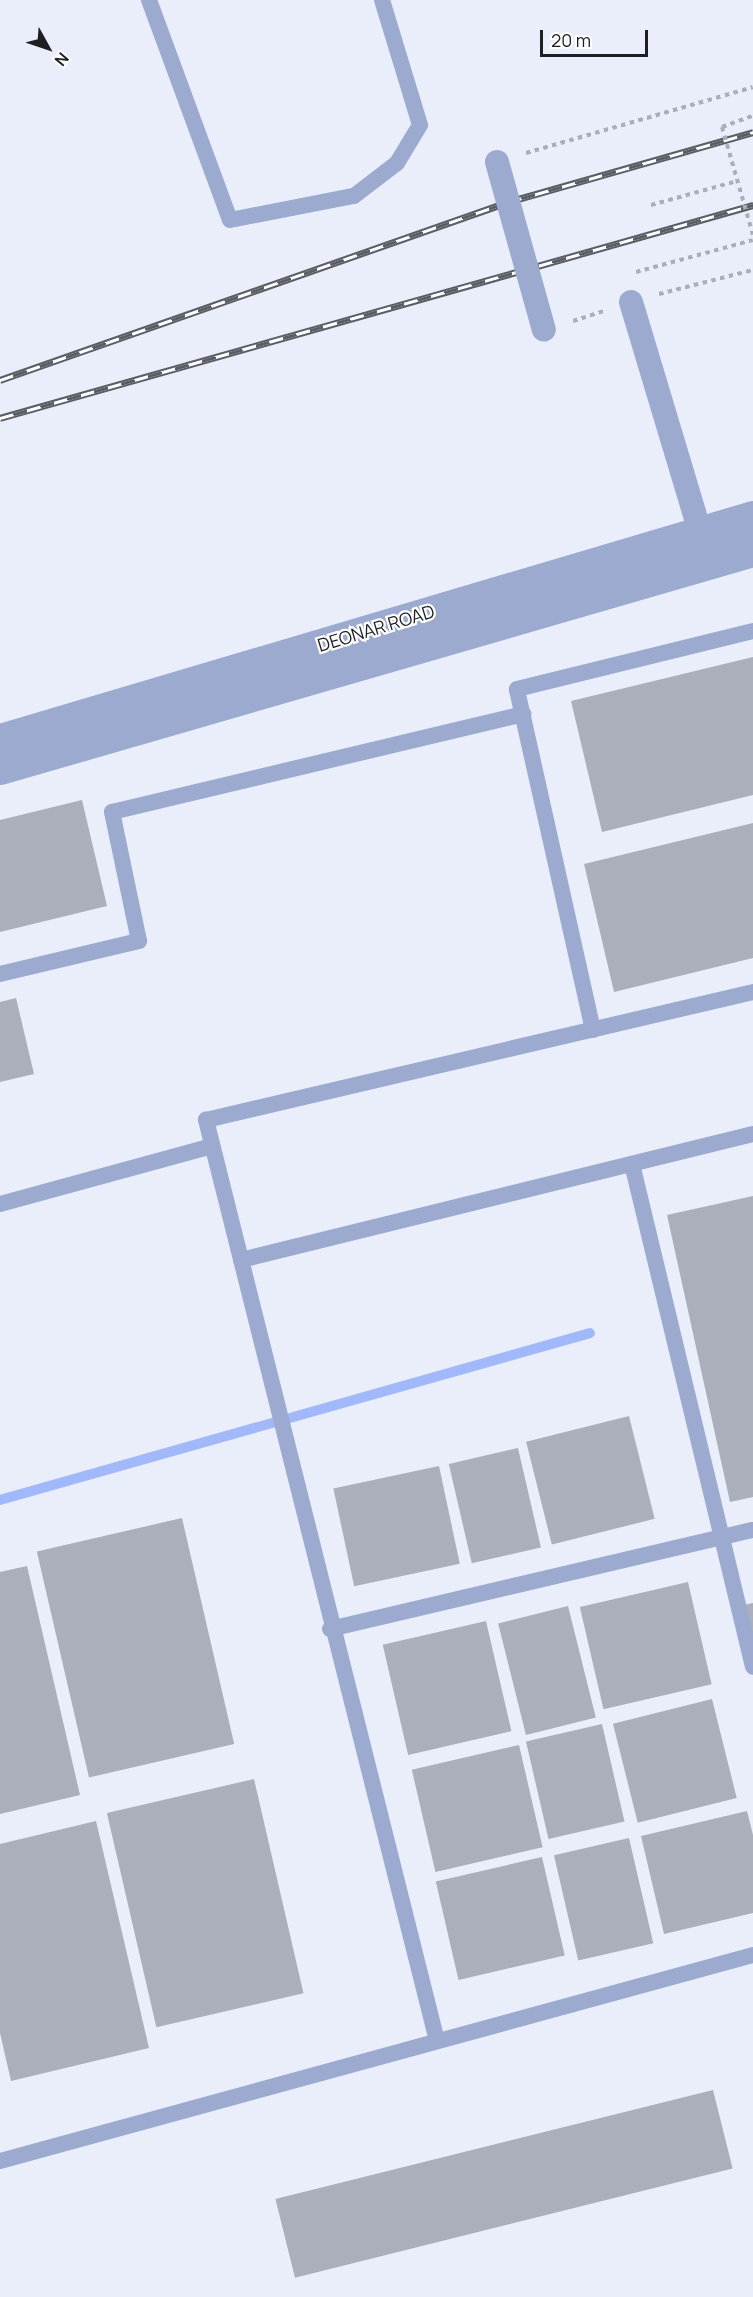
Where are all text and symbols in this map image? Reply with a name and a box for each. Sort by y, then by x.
north arrow [18,18,78,78]
scale bar [543,18,651,56]
text: 20 m [551,28,591,52]
text: N [50,48,74,71]
street label: DEONAR ROAD [315,600,437,656]

